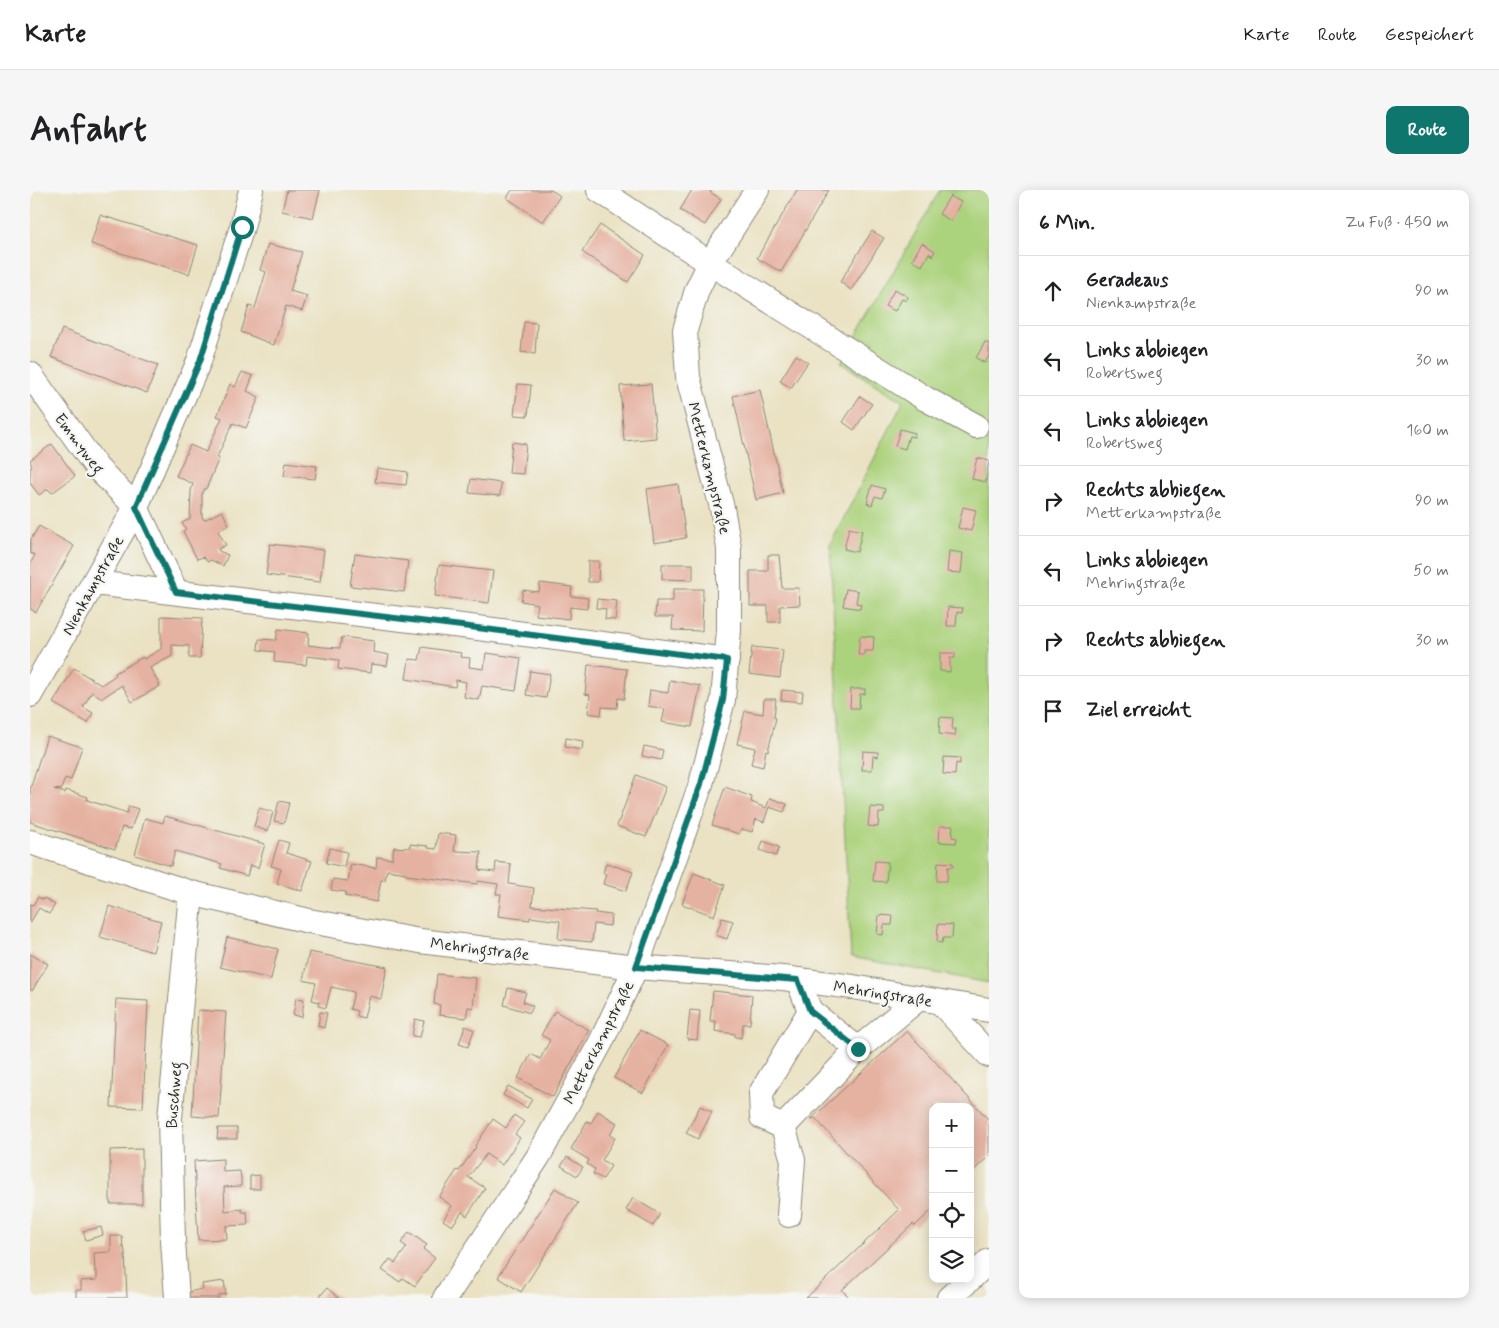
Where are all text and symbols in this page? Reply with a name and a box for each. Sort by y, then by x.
text: Karte [25,19,86,50]
text: Karte [1244,23,1290,47]
text: Route [1318,23,1357,47]
text: Gespeichert [1385,23,1474,47]
button: Route [1386,106,1469,154]
text: Anfahrt [30,107,147,153]
text: 6 Min. [1039,209,1095,237]
text: Zu Fuß · 450 m [1345,212,1449,233]
route start [231,216,254,239]
text: Geradeaus [1086,268,1168,293]
icon: ahead [1039,277,1067,305]
text: 90 m [1415,280,1449,301]
text: Nienkampstraße [1086,293,1196,314]
text: Links abbiegen [1086,338,1208,363]
icon: left [1039,347,1067,375]
text: 30 m [1416,350,1449,371]
text: Robertsweg [1086,363,1163,384]
street label: Metterkampstraße [682,400,735,537]
text: Links abbiegen [1086,408,1208,433]
street label: Emmyweg [48,409,109,479]
icon: left [1039,417,1067,445]
text: 160 m [1406,420,1449,441]
text: Robertsweg [1086,433,1163,454]
text: Rechts abbiegen [1086,478,1225,503]
icon: right [1039,487,1067,515]
text: 90 m [1415,490,1449,511]
text: Metterkampstraße [1086,503,1222,524]
street label: Nienkampstraße [57,532,129,639]
text: Links abbiegen [1086,548,1208,573]
icon: left [1039,557,1067,585]
text: 50 m [1413,560,1449,581]
text: Mehringstraße [1086,573,1186,594]
icon: right [1039,627,1067,655]
text: Rechts abbiegen [1086,628,1225,653]
text: 30 m [1416,630,1449,651]
icon: arrive [1039,697,1067,725]
text: Ziel erreicht [1086,698,1191,723]
street label: Mehringstraße [429,933,531,967]
street label: Mehringstraße [832,976,934,1014]
street label: Metterkampstraße [559,977,640,1108]
route end [847,1038,870,1061]
street label: Buschweg [162,1061,188,1129]
map controls [929,1103,974,1283]
button: + [929,1103,974,1148]
button: − [929,1148,974,1193]
button: locate [929,1193,974,1238]
button: layers [929,1238,974,1283]

